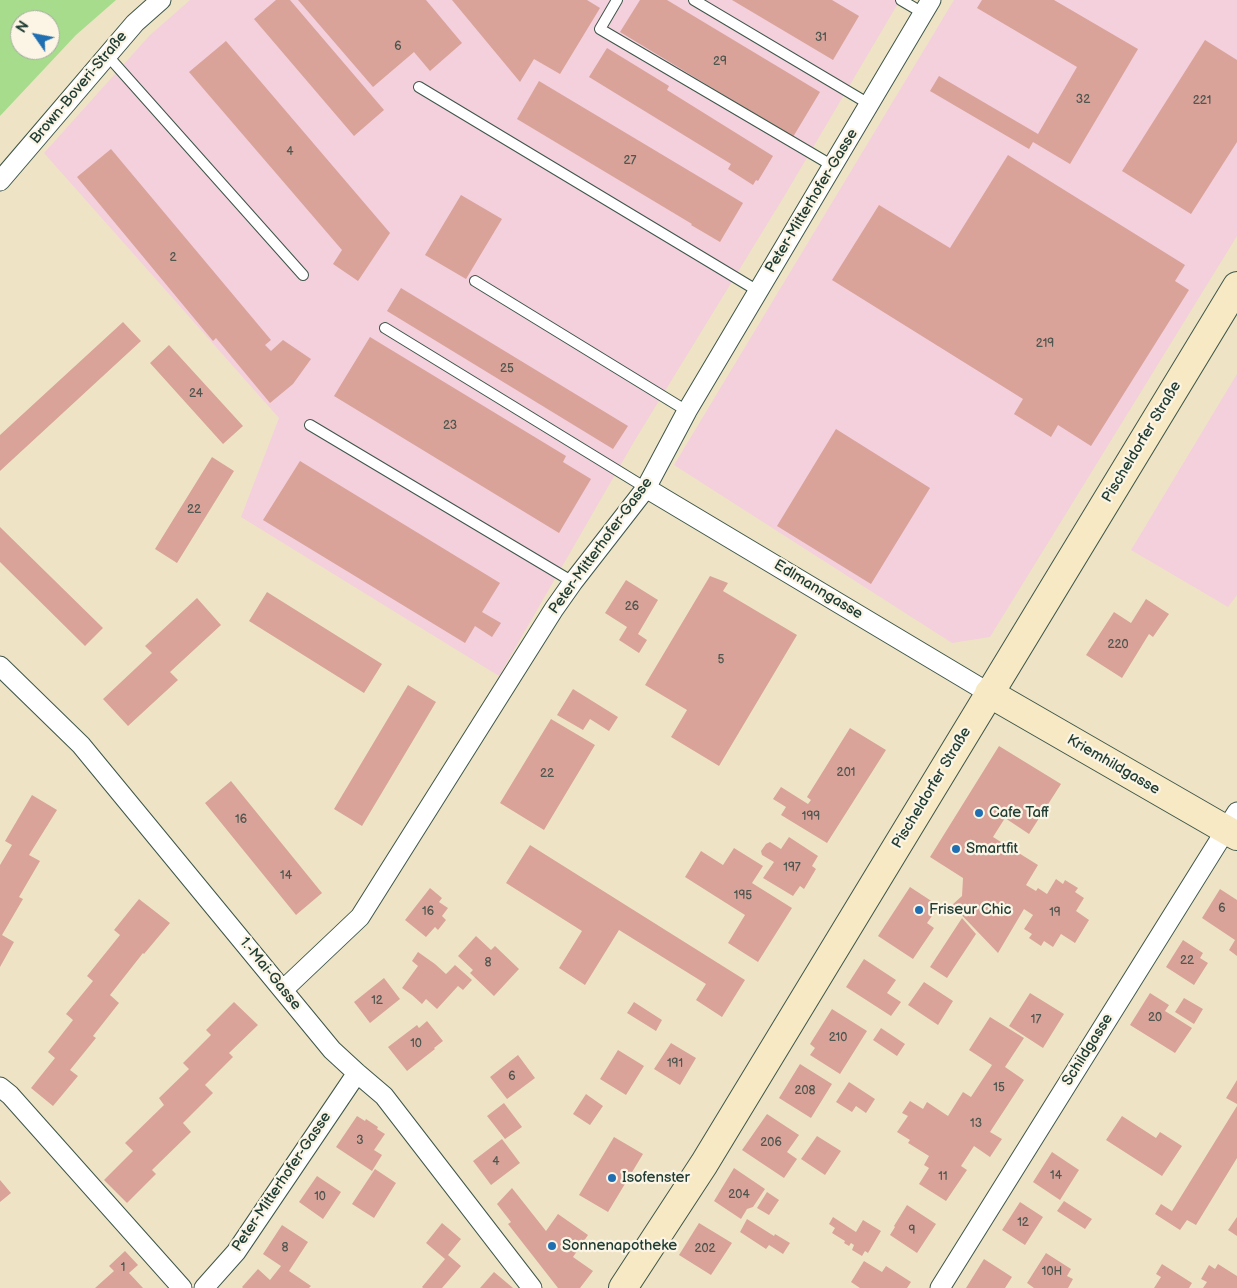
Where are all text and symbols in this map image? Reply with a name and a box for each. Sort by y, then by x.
north arrow [10,10,60,60]
text: N [13,18,33,36]
street label: Brown-Boveri-Straße [27,28,131,148]
house number: 31 [815,31,827,45]
house number: 6 [394,40,402,54]
house number: 29 [713,55,727,69]
house number: 32 [1076,93,1090,107]
house number: 221 [1193,94,1211,108]
street label: Peter-Mitterhofer-Gasse [762,126,862,276]
house number: 4 [286,145,294,159]
house number: 27 [624,154,636,168]
house number: 2 [169,251,177,265]
house number: 219 [1036,337,1054,351]
house number: 25 [500,362,514,376]
street label: Pischeldorfer Straße [1099,378,1185,506]
house number: 24 [189,387,203,401]
house number: 23 [443,419,457,433]
street label: Peter-Mitterhofer-Gasse [545,474,657,618]
house number: 22 [187,503,201,517]
street label: Edlmanngasse [770,556,866,624]
house number: 26 [625,600,639,614]
house number: 220 [1107,638,1129,652]
house number: 5 [718,653,724,667]
street label: Pischeldorfer Straße [889,724,975,852]
street label: Kriemhildgasse [1063,731,1163,799]
house number: 201 [837,766,855,780]
house number: 22 [540,767,554,781]
place label: Cafe Taff [989,804,1049,822]
marker: Cafe Taff [973,807,985,819]
house number: 199 [802,810,820,824]
house number: 16 [235,813,247,827]
place label: Smartfit [966,840,1018,858]
marker: Smartfit [950,843,962,855]
house number: 197 [783,861,801,875]
house number: 14 [280,869,292,883]
house number: 195 [734,889,752,903]
place label: Friseur Chic [929,901,1011,919]
house number: 6 [1218,902,1226,916]
marker: Friseur Chic [913,904,925,916]
house number: 16 [422,905,434,919]
house number: 19 [1049,906,1061,920]
street label: 1.-Mai-Gasse [235,934,305,1014]
house number: 22 [1180,954,1194,968]
house number: 8 [485,956,491,970]
house number: 12 [371,994,383,1008]
street label: Schildgasse [1059,1011,1117,1089]
house number: 20 [1148,1011,1162,1025]
house number: 17 [1031,1013,1041,1027]
house number: 210 [829,1031,847,1045]
house number: 10 [410,1037,422,1051]
house number: 191 [667,1057,683,1071]
house number: 6 [508,1070,516,1084]
house number: 15 [993,1081,1005,1095]
house number: 208 [794,1084,816,1098]
street label: Peter-Mitterhofer-Gasse [229,1109,335,1255]
house number: 13 [970,1117,982,1131]
house number: 3 [356,1134,364,1148]
house number: 206 [760,1136,782,1150]
house number: 4 [492,1155,500,1169]
place label: Isofenster [622,1169,690,1187]
house number: 14 [1050,1169,1062,1183]
house number: 11 [938,1170,948,1184]
marker: Isofenster [606,1172,618,1184]
house number: 204 [728,1188,750,1202]
house number: 10 [314,1190,326,1204]
house number: 12 [1017,1216,1029,1230]
house number: 9 [909,1224,915,1238]
place label: Sonnenapotheke [562,1237,677,1255]
marker: Sonnenapotheke [546,1240,558,1252]
house number: 8 [282,1241,288,1255]
house number: 202 [694,1242,716,1256]
house number: 1 [121,1261,125,1275]
house number: 10H [1042,1265,1062,1279]

